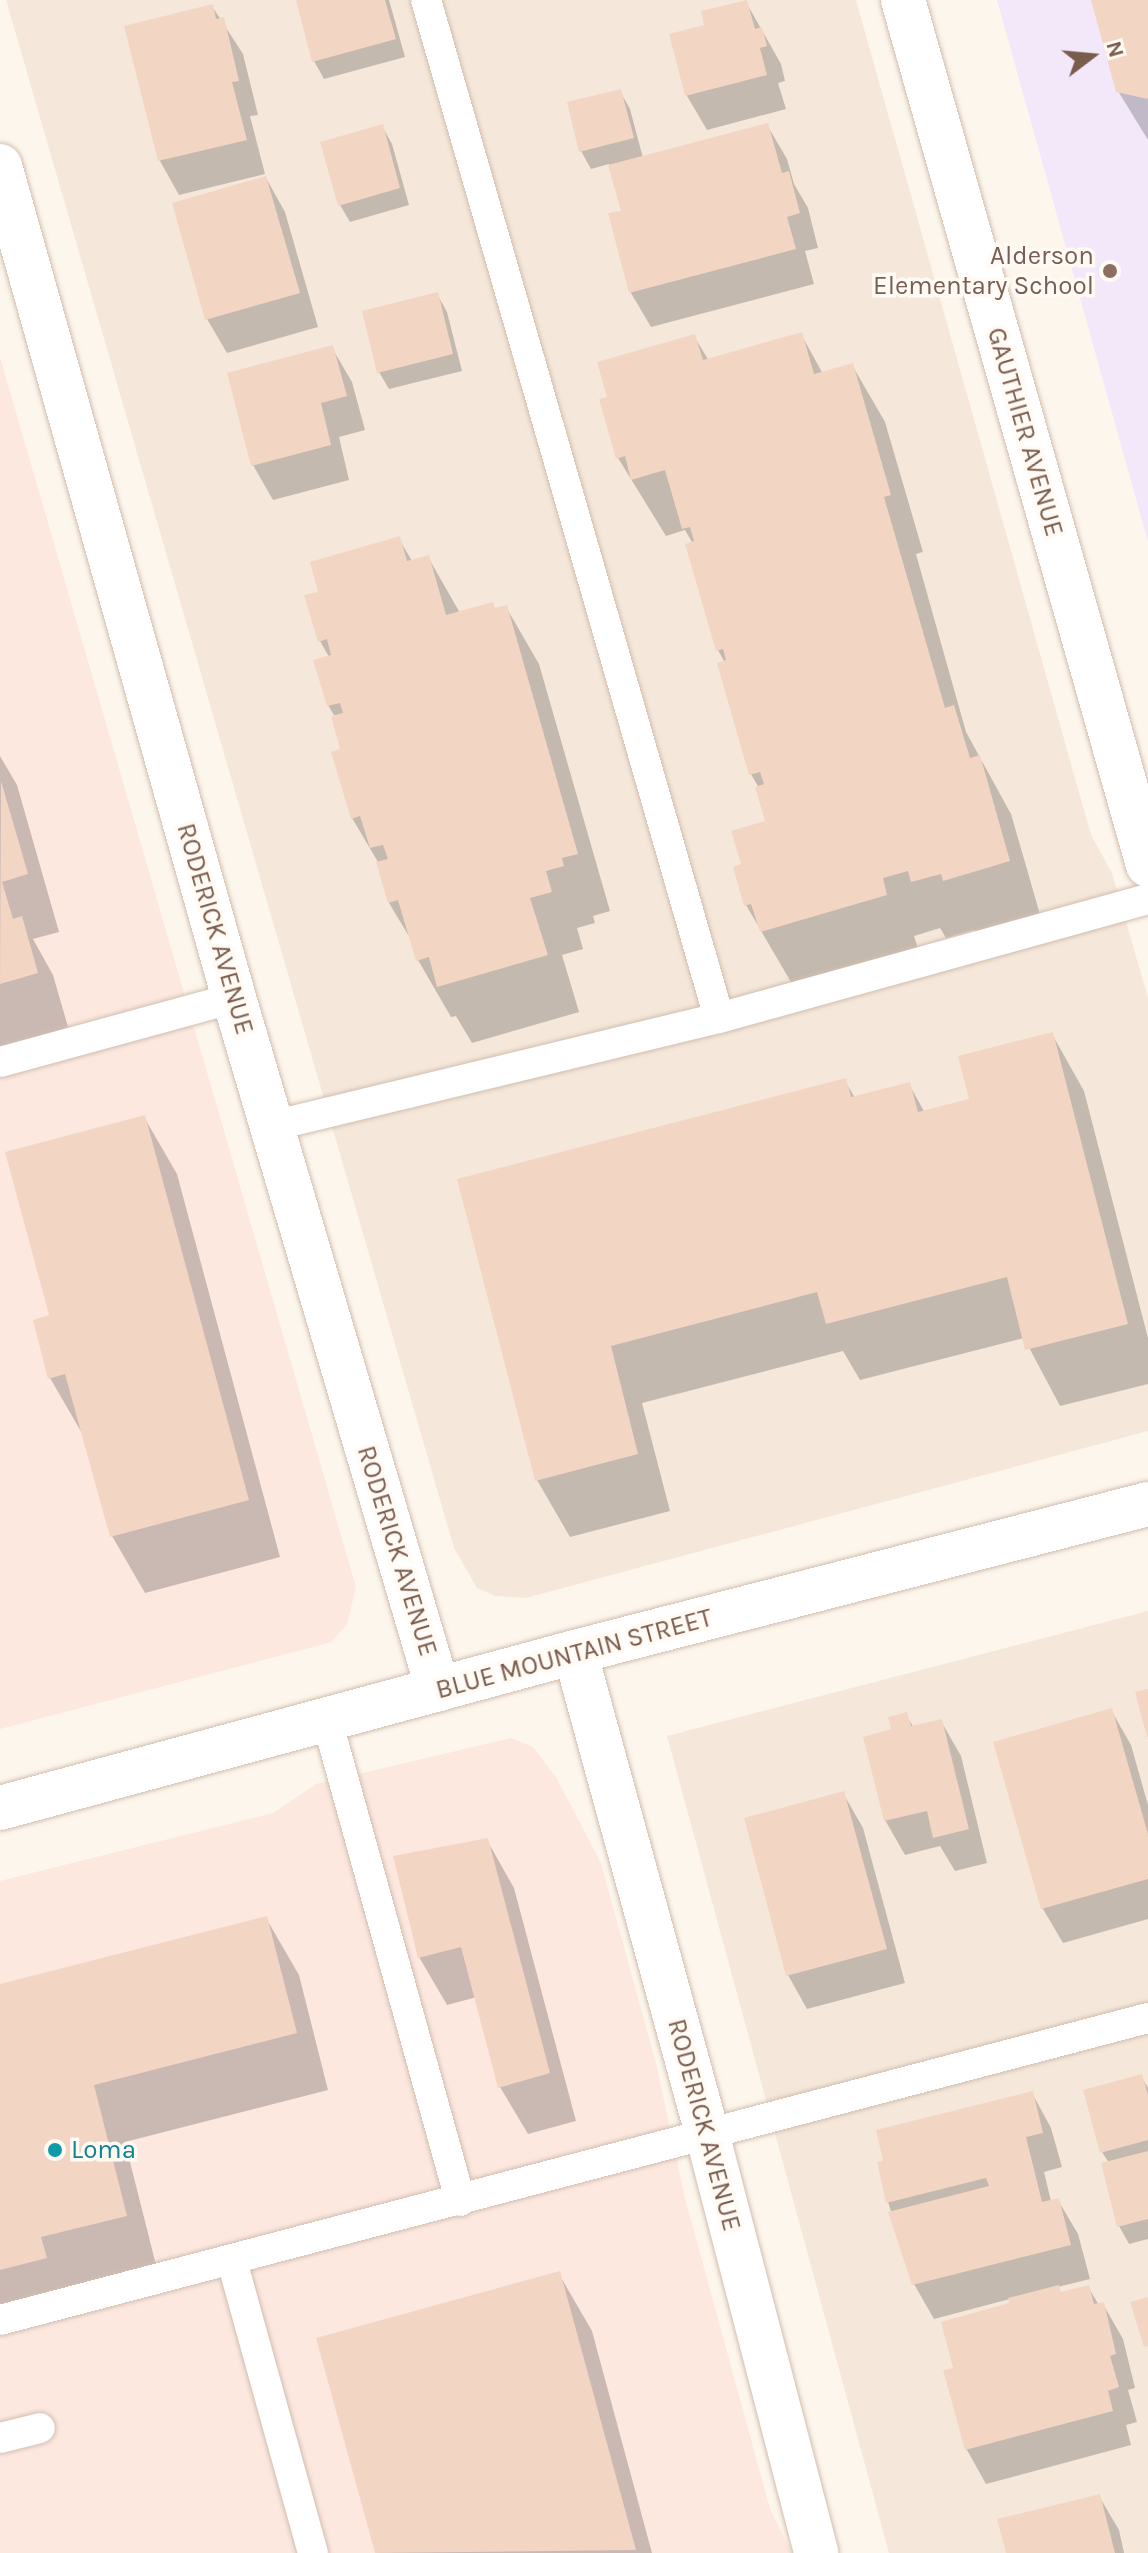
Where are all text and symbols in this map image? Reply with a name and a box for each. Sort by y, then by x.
north arrow [1052,16,1132,96]
text: N [1100,38,1130,61]
place label: Alderson Elementary School [873,240,1094,302]
marker: Alderson Elementary School [1101,262,1119,280]
street label: GAUTHIER AVENUE [980,324,1070,540]
street label: RODERICK AVENUE [170,820,260,1038]
street label: RODERICK AVENUE [350,1442,444,1660]
street label: BLUE MOUNTAIN STREET [432,1602,716,1706]
street label: RODERICK AVENUE [661,2015,747,2235]
place label: Loma [71,2134,136,2166]
marker: Loma [46,2141,64,2159]

